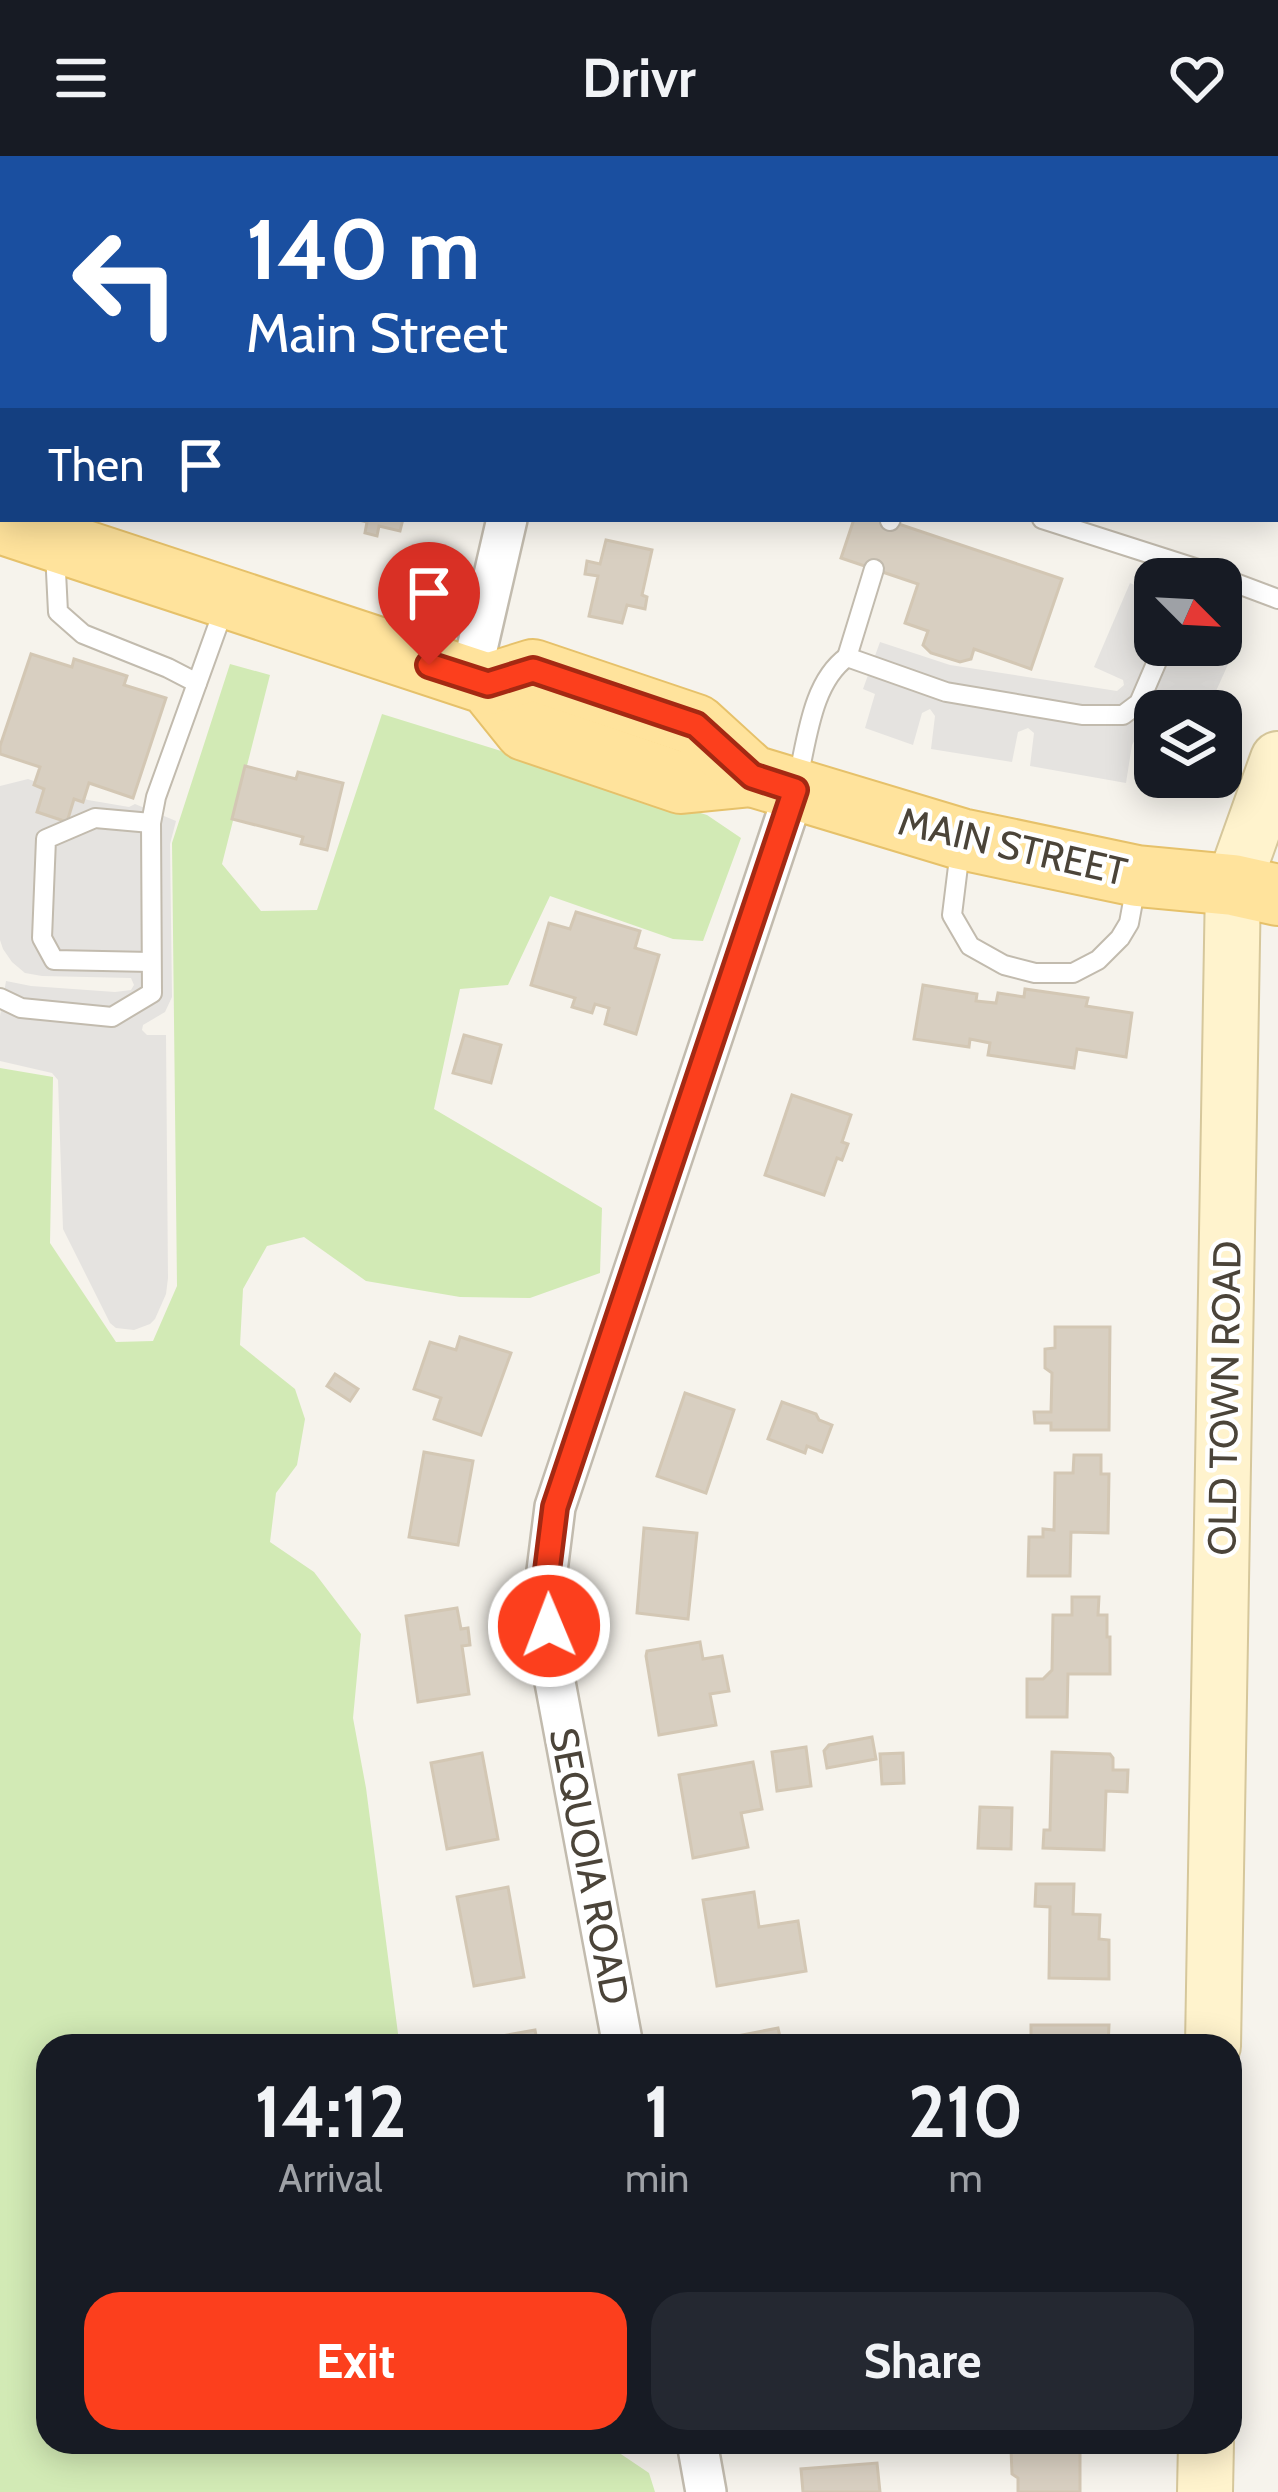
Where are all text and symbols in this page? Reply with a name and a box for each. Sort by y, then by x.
icon: menu [48,45,114,111]
text: Drivr [582,45,696,111]
icon: heart [1164,45,1230,111]
text: 140 m [246,198,480,300]
icon: left [48,204,204,360]
text: Main Street [246,300,508,366]
icon: arrive [168,432,234,498]
text: Then [48,438,144,492]
pin [378,542,480,665]
north arrow [1134,558,1242,666]
map controls [1134,558,1242,798]
icon: arrive [396,560,462,626]
button: layers [1134,690,1242,798]
street label: MAIN STREET [894,796,1132,896]
street label: OLD TOWN ROAD [1197,1240,1251,1556]
position arrow [486,1563,612,1689]
street label: SEQUOIA ROAD [540,1724,640,2008]
text: 14:12 [255,2068,406,2155]
text: 1 [644,2068,670,2155]
text: 210 [908,2068,1023,2155]
text: Arrival [279,2154,382,2202]
text: min [625,2154,689,2202]
text: m [949,2154,983,2202]
button: Exit [84,2292,627,2430]
button: Share [651,2292,1194,2430]

